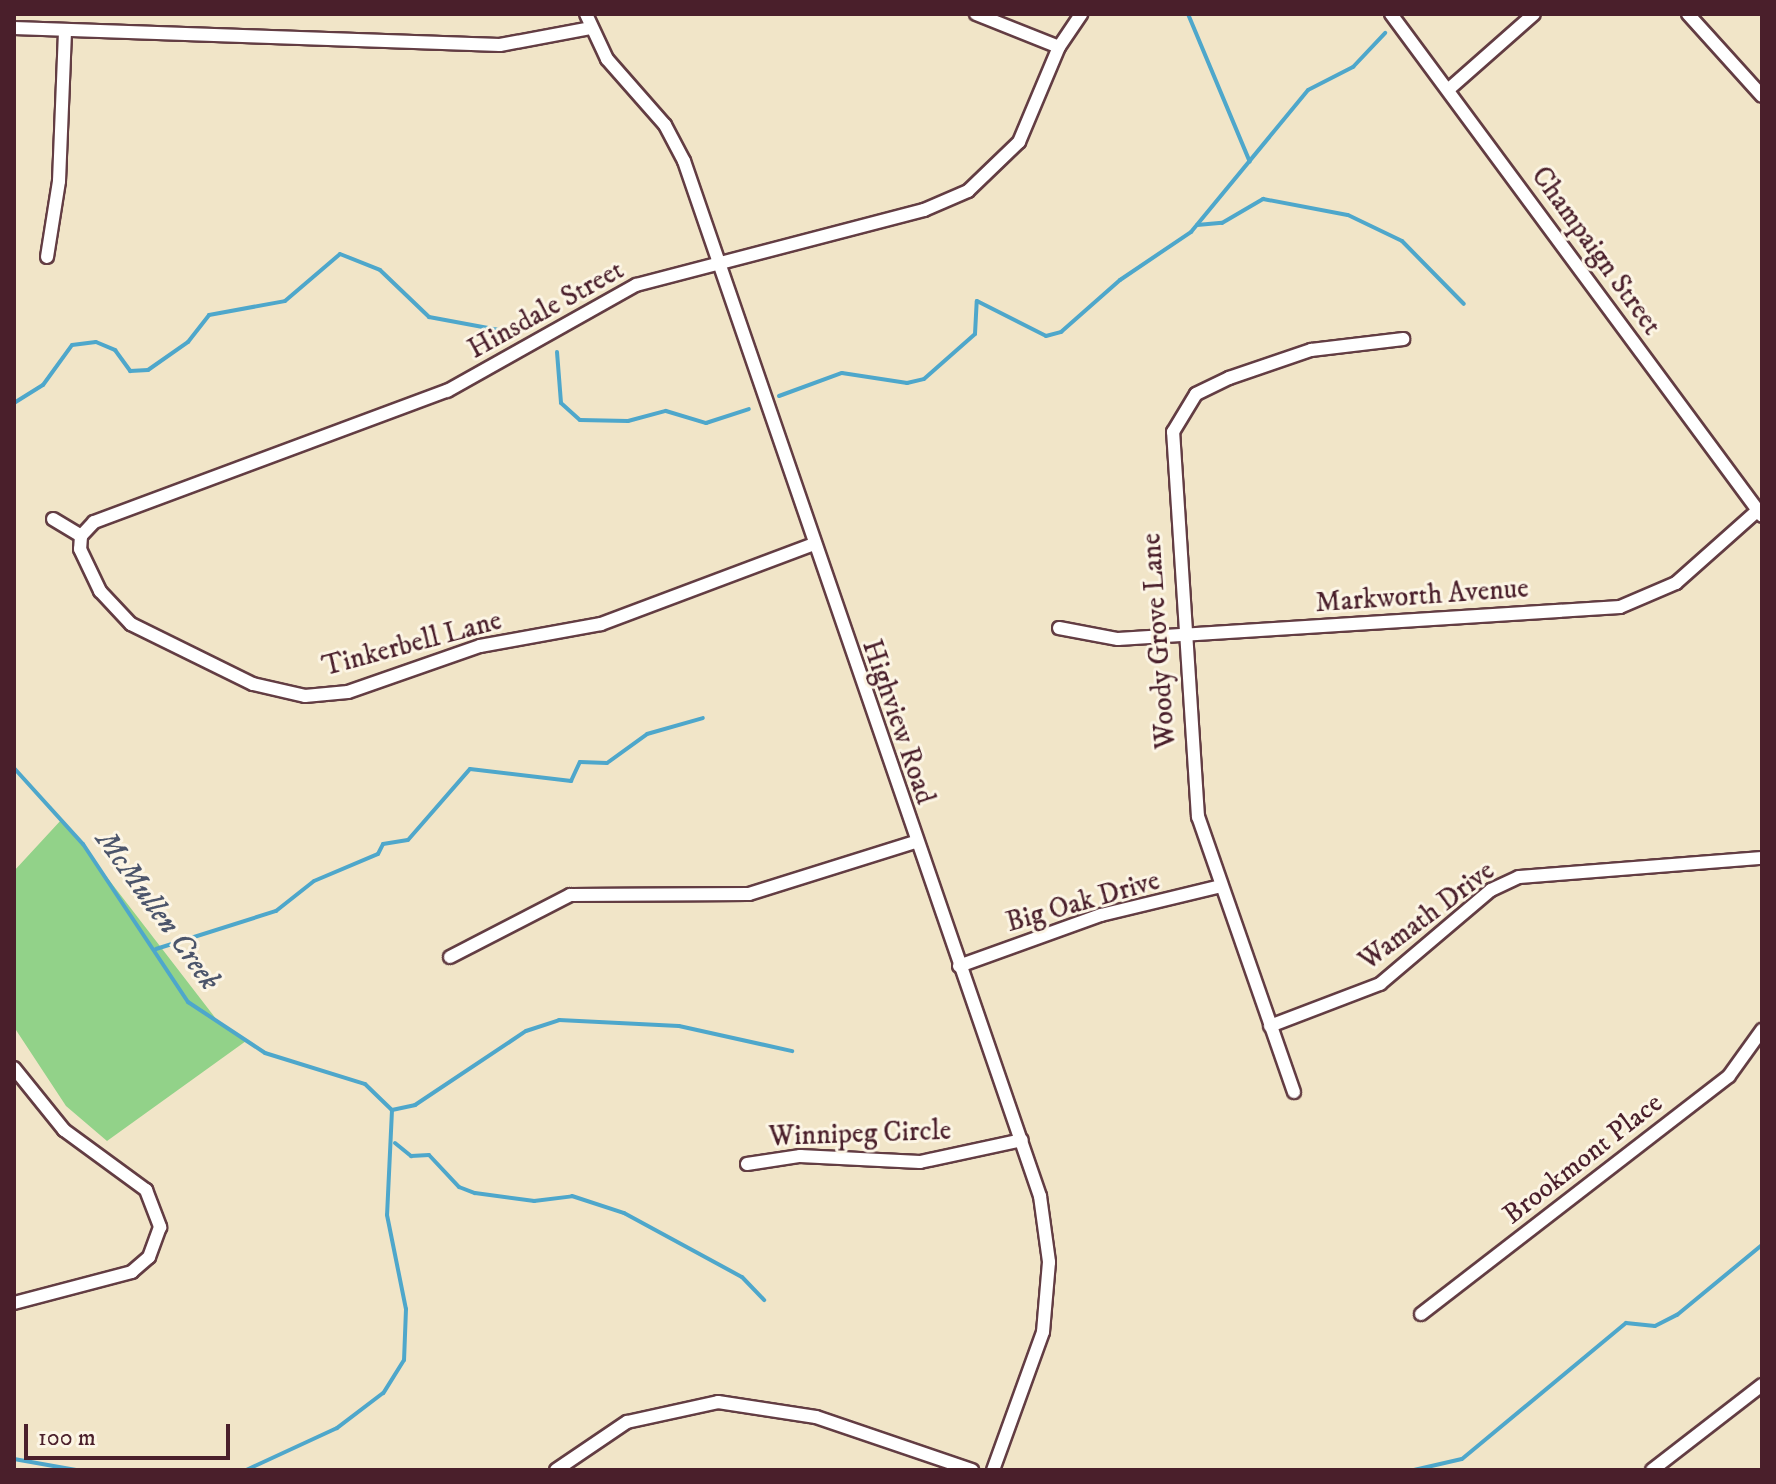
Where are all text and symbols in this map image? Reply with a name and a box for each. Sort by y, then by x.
street label: Champaign Street [1524,160,1668,342]
street label: Hinsdale Street [462,253,630,367]
street label: Woody Grove Lane [1135,532,1183,750]
street label: Markworth Avenue [1314,572,1530,620]
street label: Tinkerbell Lane [319,604,505,684]
street label: Highview Road [854,635,942,809]
water label: McMullen Creek [87,824,227,998]
street label: Wamath Drive [1353,854,1501,978]
street label: Big Oak Drive [1002,864,1164,940]
street label: Brookmont Place [1497,1086,1669,1232]
street label: Winnipeg Circle [768,1114,952,1154]
scale bar [28,1408,234,1458]
text: 100 m [38,1423,96,1453]

